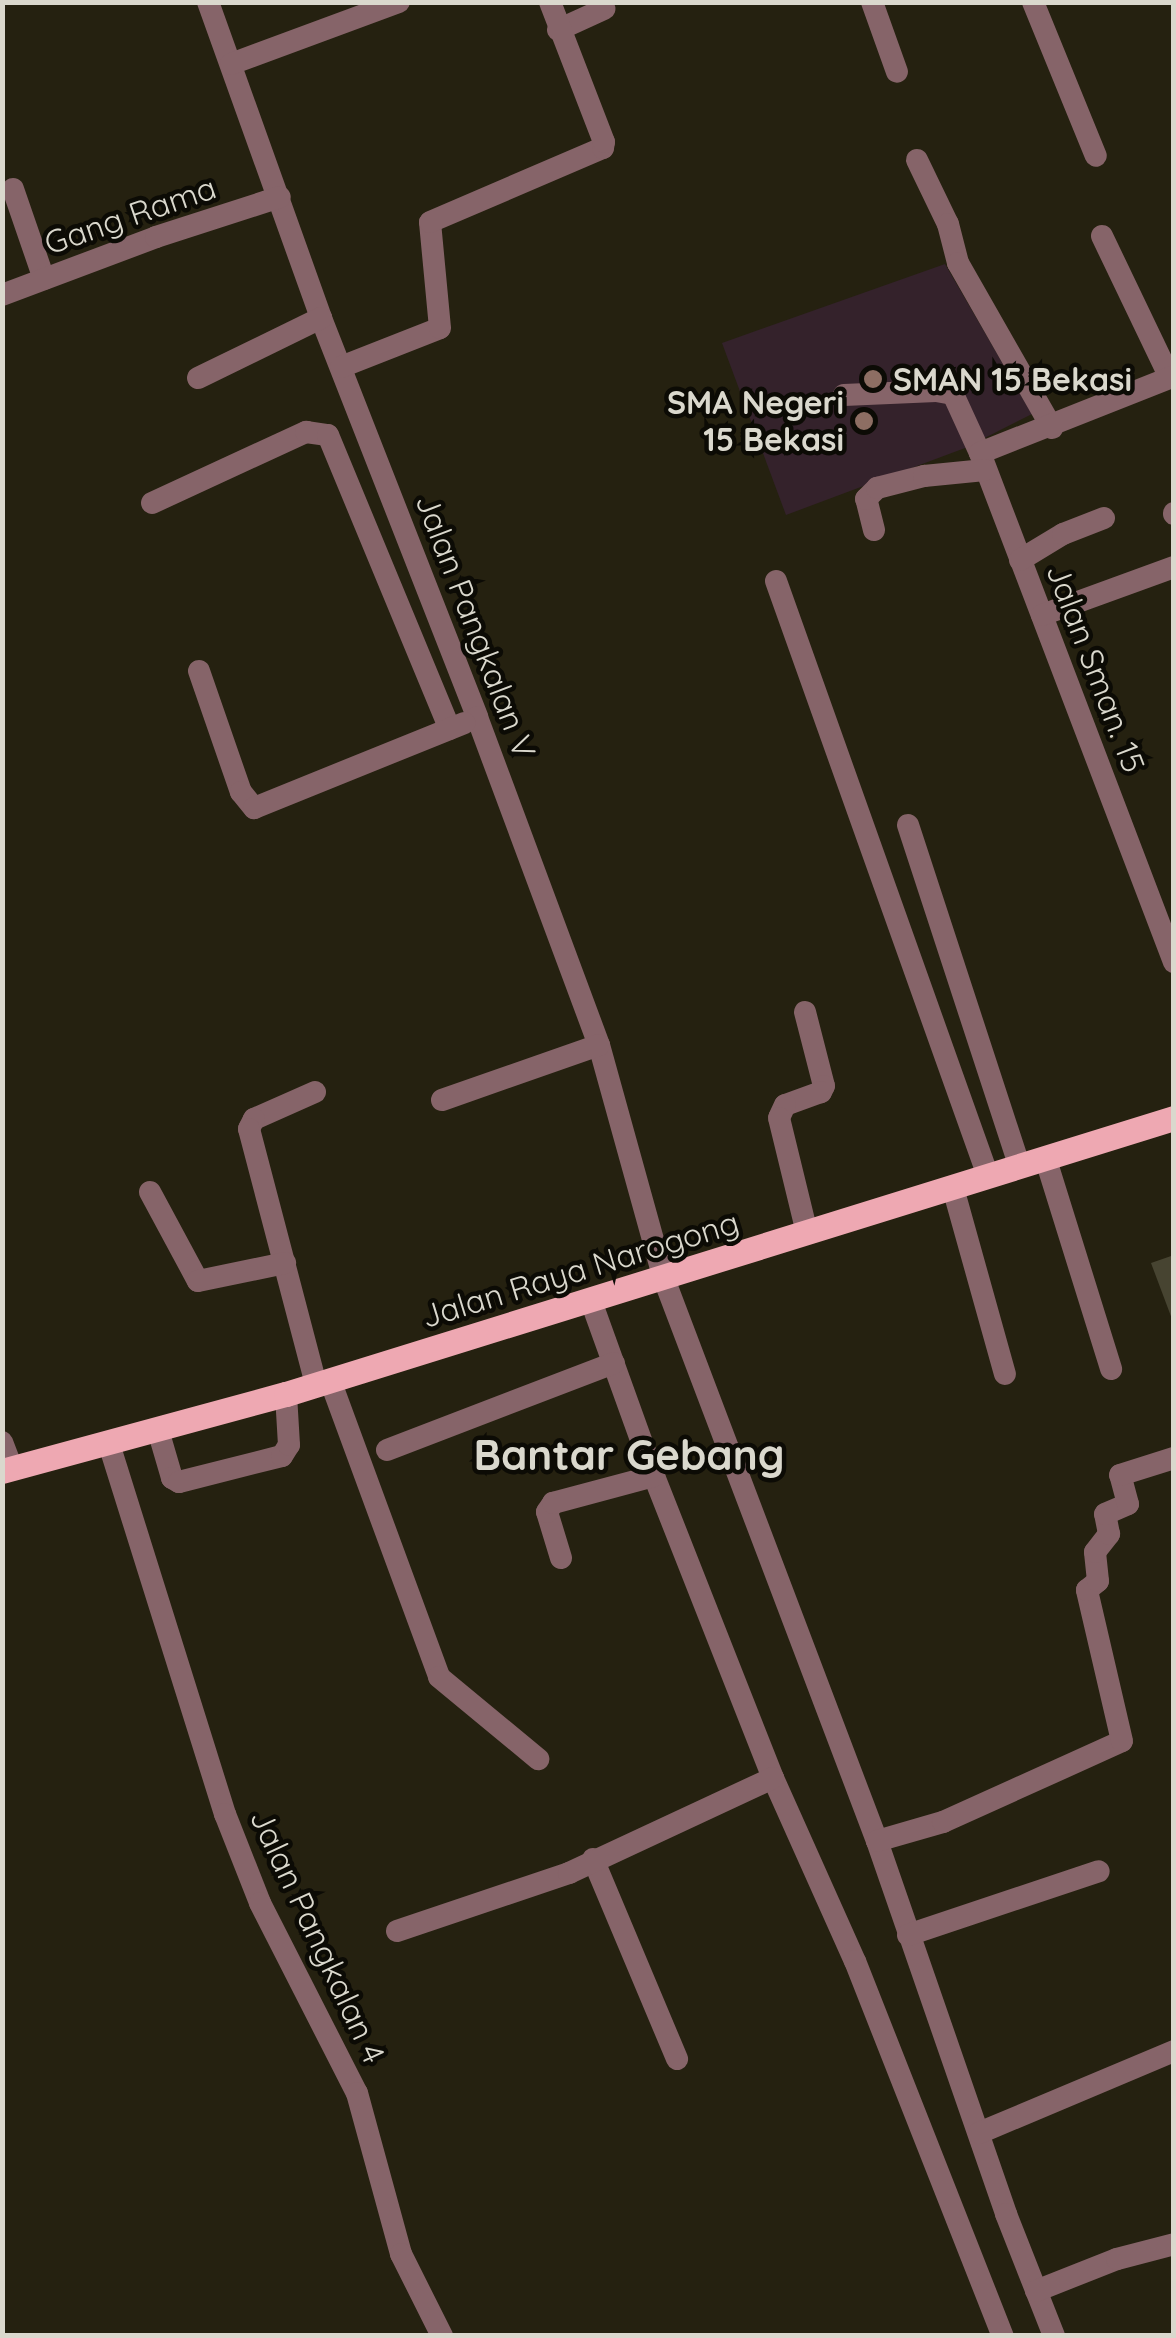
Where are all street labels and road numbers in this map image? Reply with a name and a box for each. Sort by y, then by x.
street label: Gang Rama [39,168,221,262]
street label: Jalan Pangkalan V [408,488,544,764]
street label: Jalan Sman. 15 [1039,558,1153,778]
street label: Jalan Raya Narogong [417,1202,743,1336]
street label: Jalan Pangkalan 4 [242,1803,394,2069]

